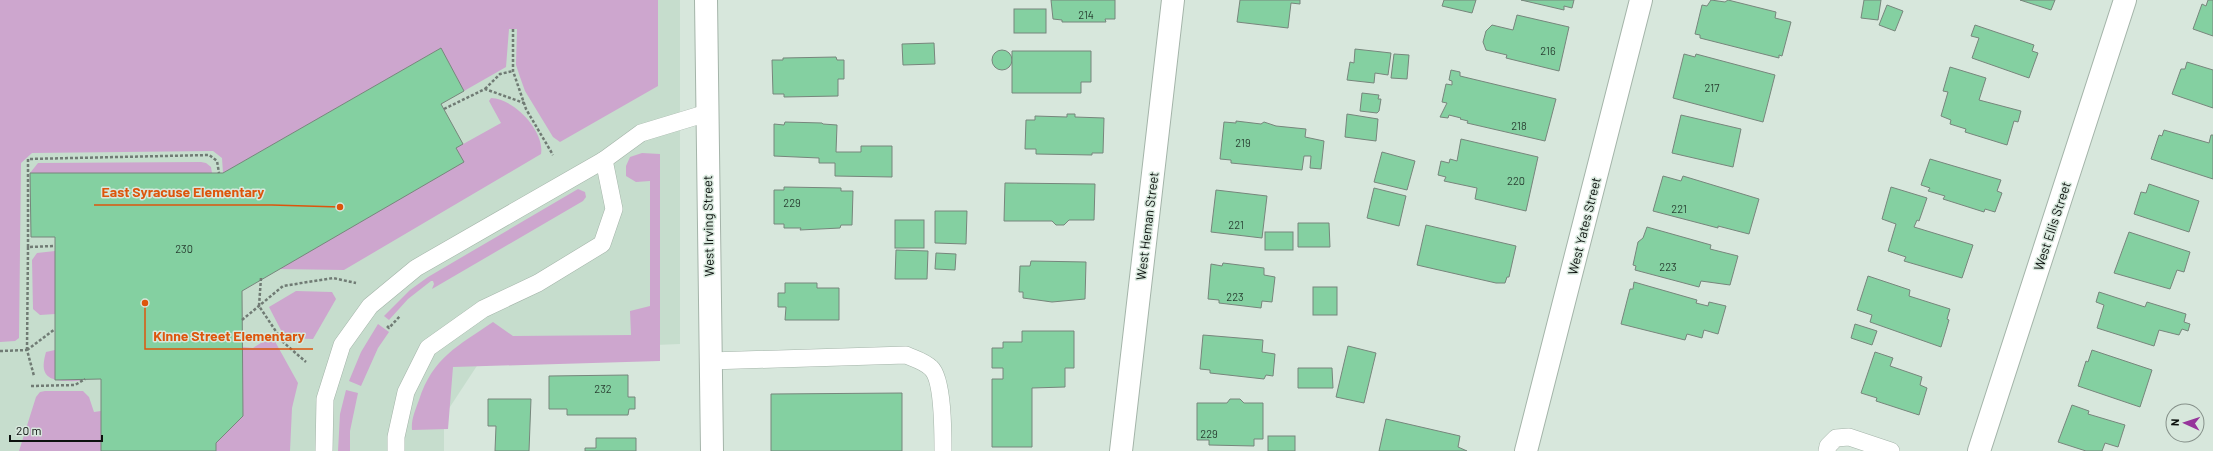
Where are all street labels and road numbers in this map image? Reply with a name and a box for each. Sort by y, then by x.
street label: West Heman Street [1132,171,1162,281]
street label: West Irving Street [699,175,717,277]
street label: West Yates Street [1564,175,1604,277]
street label: West Ellis Street [2030,179,2074,273]

